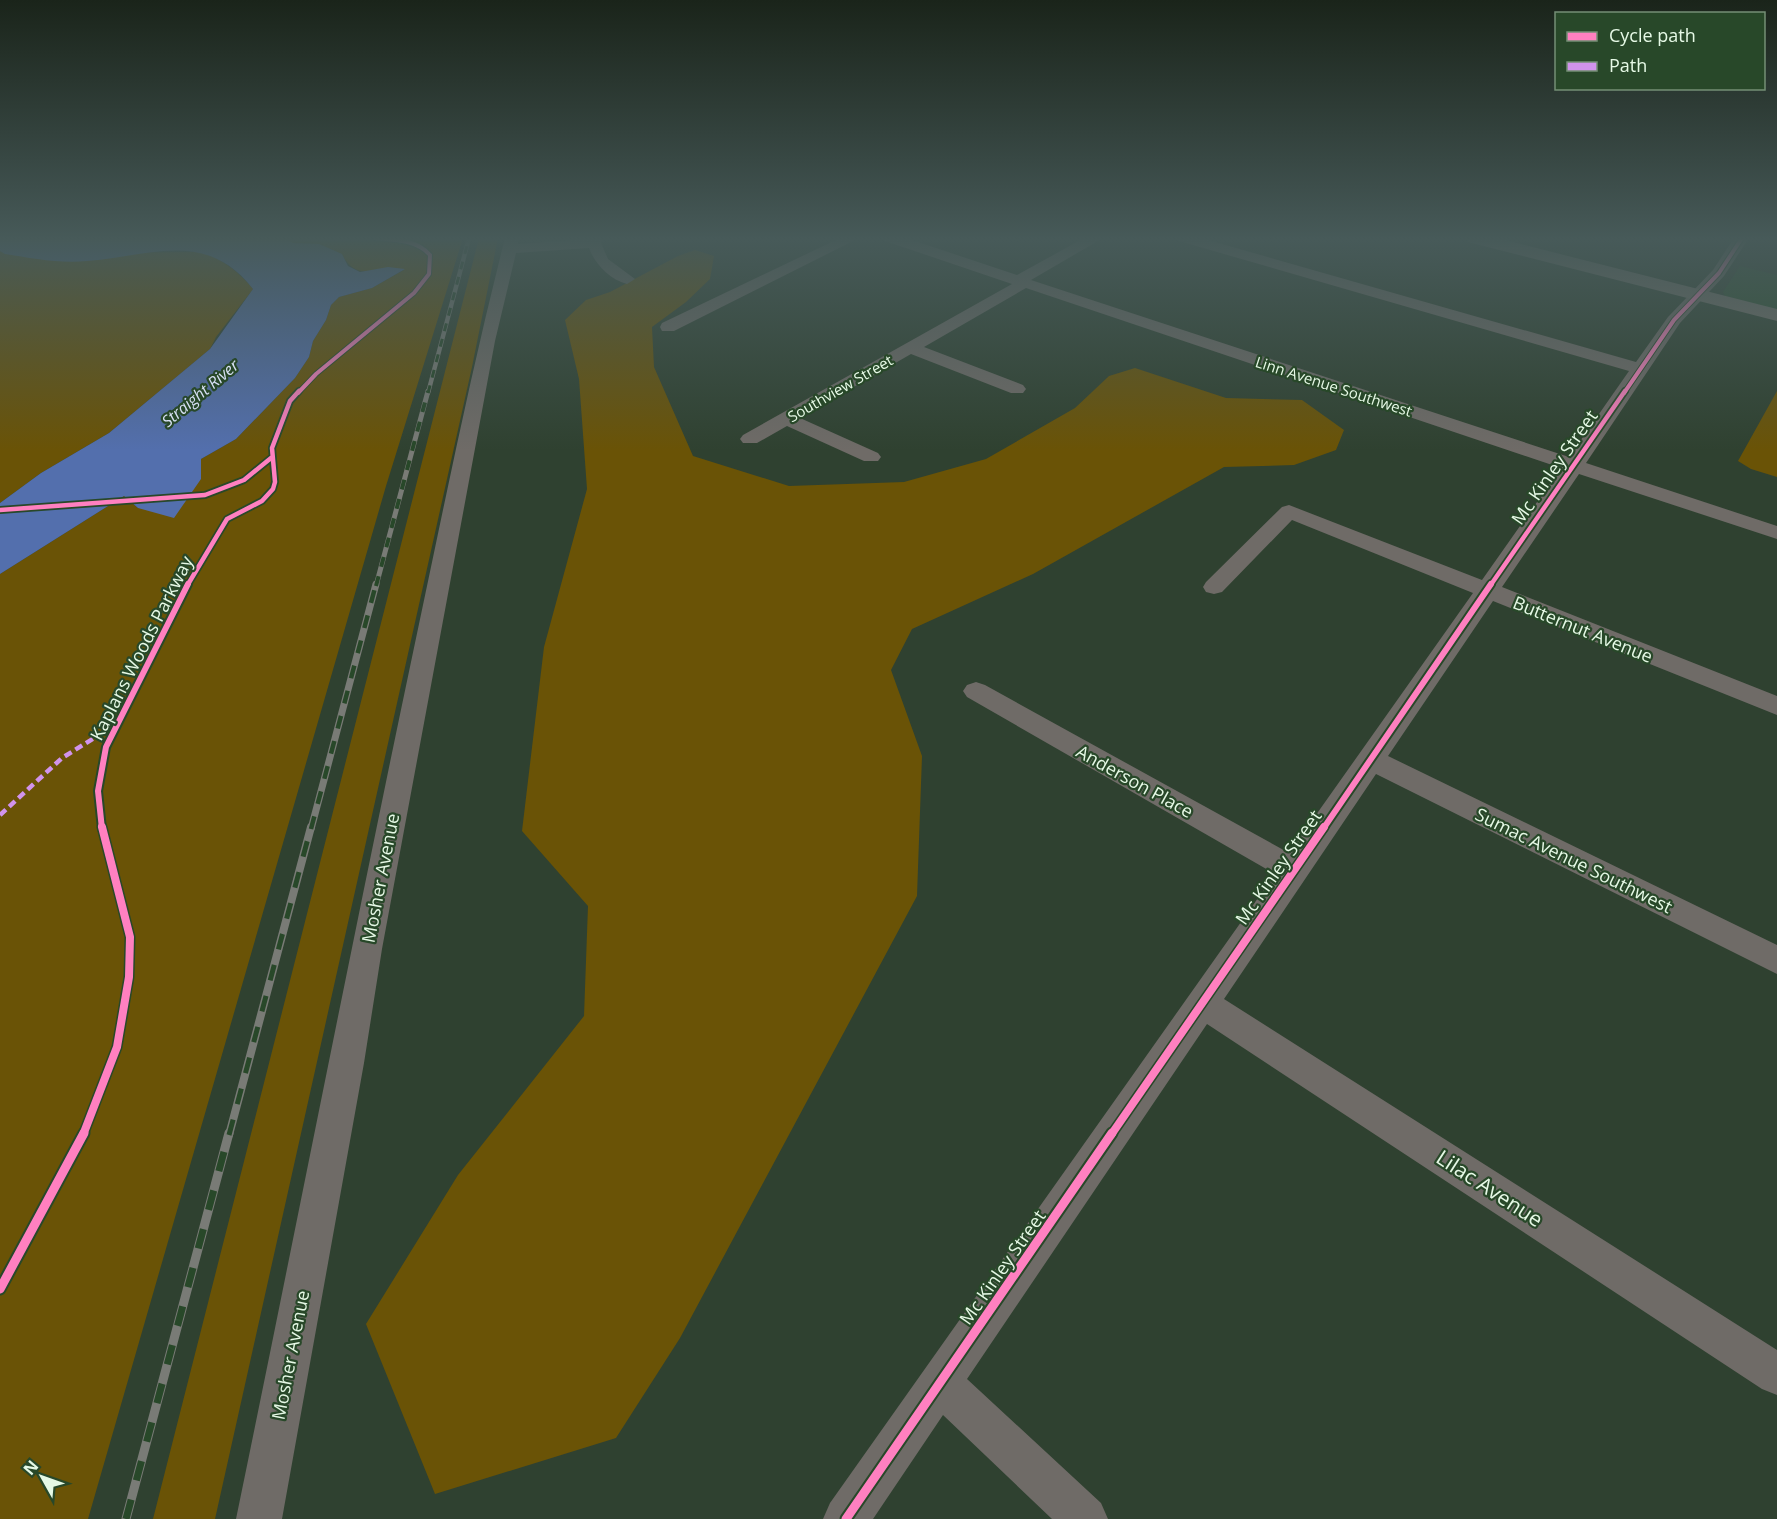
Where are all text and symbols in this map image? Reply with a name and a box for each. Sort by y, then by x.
legend [1555,12,1765,90]
text: Cycle path [1609,23,1696,47]
text: Path [1609,53,1647,77]
street label: Southview Street [784,350,896,426]
street label: Linn Avenue Southwest [1253,351,1415,421]
water label: Straight River [157,354,244,432]
street label: Mc Kinley Street [1506,405,1602,529]
street label: Kaplans Woods Parkway [84,551,198,744]
street label: Butternut Avenue [1510,590,1656,668]
street label: Anderson Place [1072,739,1198,823]
street label: Sumac Avenue Southwest [1471,802,1677,918]
street label: Mc Kinley Street [1230,805,1326,929]
street label: Mosher Avenue [356,811,404,945]
street label: Lilac Avenue [1431,1143,1549,1233]
street label: Mc Kinley Street [954,1205,1050,1329]
street label: Mosher Avenue [266,1288,314,1422]
north arrow [12,1447,72,1507]
text: N [18,1455,43,1479]

